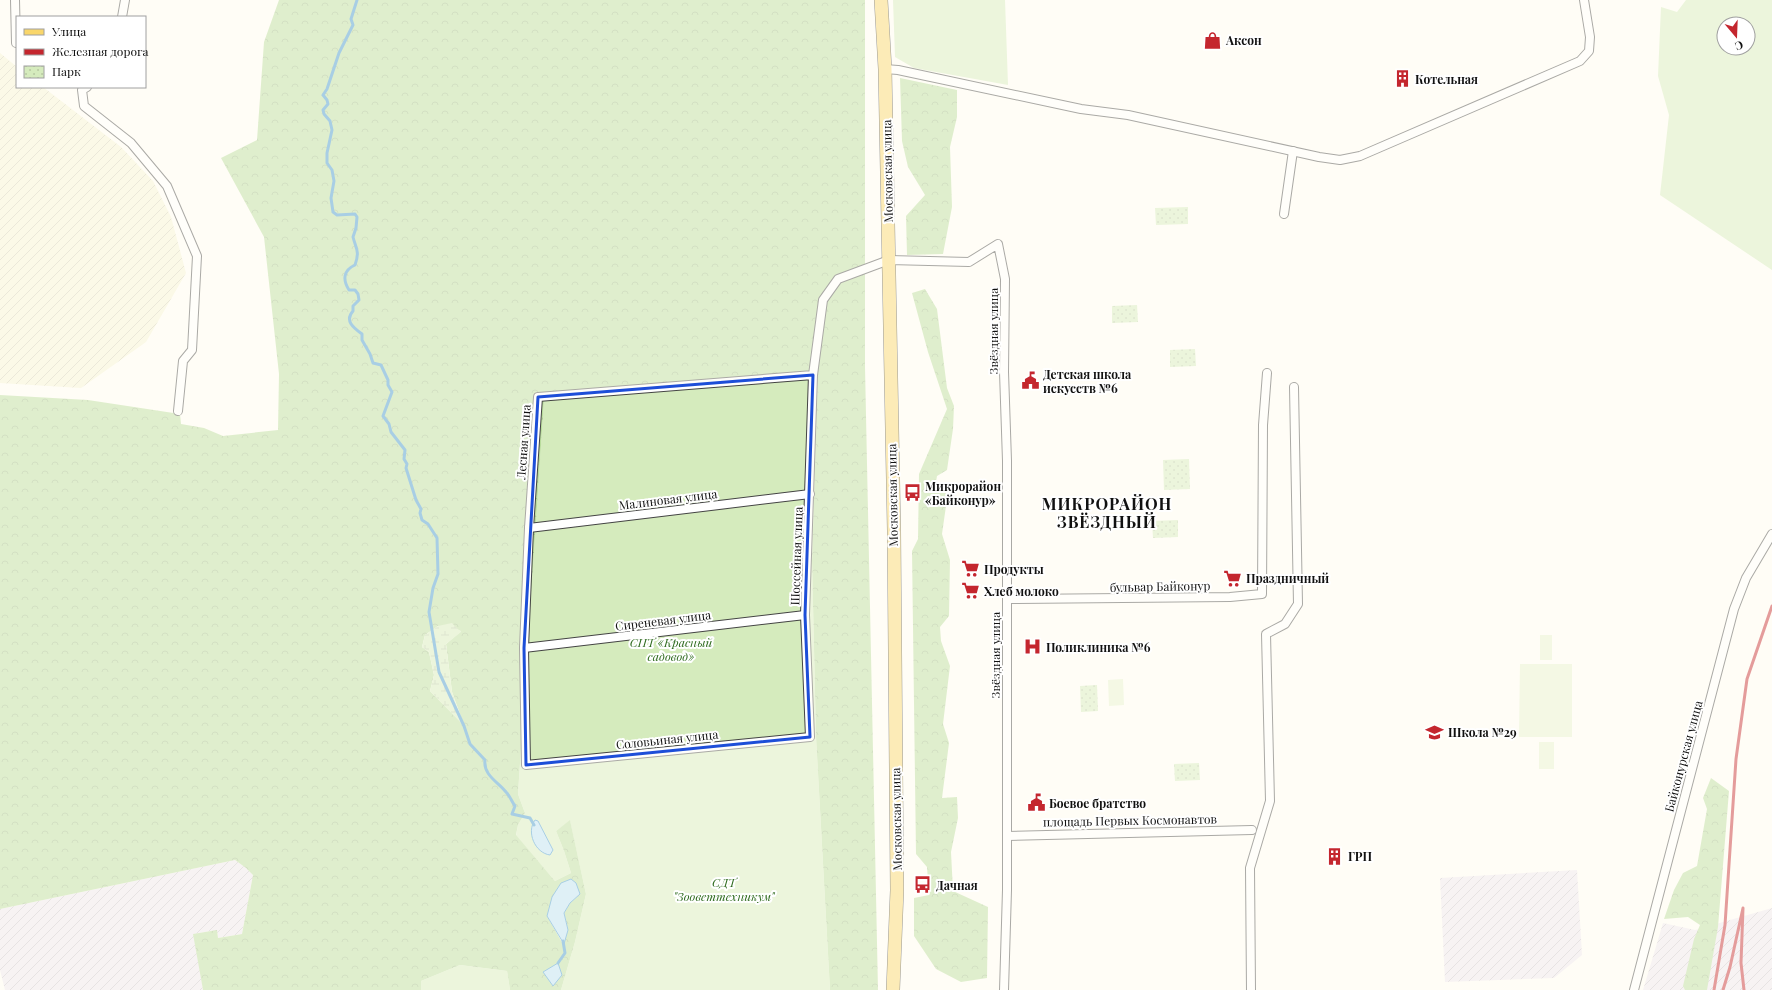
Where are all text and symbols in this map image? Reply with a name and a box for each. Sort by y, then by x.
legend [16,16,146,88]
north arrow [1716,16,1756,56]
text: Улица [51,23,86,39]
shop icon: Аксон [1203,30,1223,50]
place label: Аксон [1225,32,1262,48]
text: С [1733,38,1746,54]
text: Железная дорога [52,43,149,59]
text: Парк [52,63,81,79]
building icon: Котельная [1392,69,1412,89]
place label: Котельная [1415,71,1478,87]
street label: Московская улица [878,119,896,223]
street label: Звёздная улица [985,288,1001,374]
place label: Детская школа искусств №6 [1043,366,1132,396]
public building icon: Детская школа искусств №6 [1020,371,1040,391]
street label: Лесная улица [512,404,534,481]
street label: Московская улица [883,443,901,547]
place label: Микрорайон «Байконур» [925,478,1001,508]
bus stop icon: Микрорайон «Байконур» [902,483,922,503]
street label: Малиновая улица [618,485,718,513]
district label: МИКРОРАЙОН ЗВЁЗДНЫЙ [1042,493,1172,532]
street label: Шоссейная улица [786,506,806,606]
supermarket icon: Продукты [961,559,981,579]
place label: Продукты [984,561,1044,577]
supermarket icon: Праздничный [1223,568,1243,588]
place label: Праздничный [1246,570,1329,586]
street label: бульвар Байконур [1109,577,1211,595]
supermarket icon: Хлеб молоко [961,581,981,601]
place label: Хлеб молоко [984,583,1059,599]
street label: Сиреневая улица [614,606,712,634]
street label: Звёздная улица [987,612,1003,698]
park label: СНТ «Красный садовод» [630,634,712,664]
hospital icon: Поликлиника №6 [1023,637,1043,657]
place label: Поликлиника №6 [1046,639,1151,655]
street label: Байконурская улица [1660,698,1706,813]
school or university icon: Школа №29 [1425,722,1445,742]
place label: Школа №29 [1448,724,1517,740]
street label: Соловьиная улица [615,726,719,752]
street label: Московская улица [887,767,905,871]
public building icon: Боевое братство [1026,793,1046,813]
place label: Боевое братство [1049,795,1146,811]
street label: площадь Первых Космонавтов [1043,810,1218,830]
building icon: ГРП [1325,846,1345,866]
place label: ГРП [1348,848,1372,864]
park label: СДТ "Зооветтехникум" [673,874,776,904]
bus stop icon: Дачная [913,875,933,895]
place label: Дачная [936,877,978,893]

